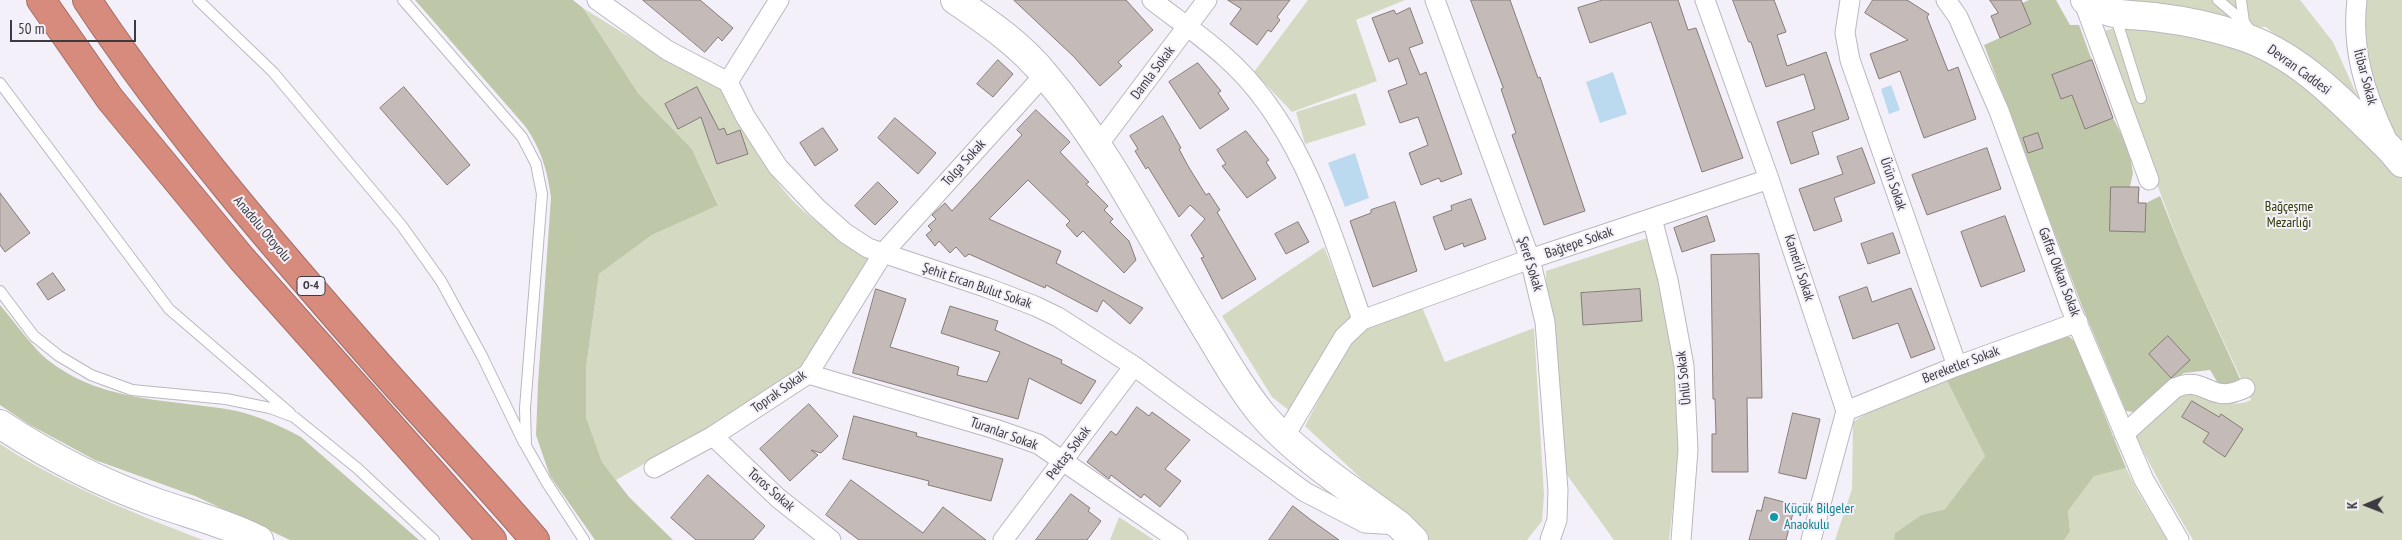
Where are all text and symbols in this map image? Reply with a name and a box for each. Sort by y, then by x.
scale bar [12,10,139,42]
text: 50 m [18,19,44,38]
street label: Devran Caddesi [2264,41,2334,99]
street label: Damla Sokak [1128,43,1178,103]
street label: İtibar Sokak [2349,47,2381,107]
street label: Tolga Sokak [939,136,989,190]
street label: Ürün Sokak [1876,155,1910,213]
street label: Anadolu Otoyolu [230,193,294,265]
park label: Bağçeşme Mezarlığı [2265,199,2313,232]
street label: Bağtepe Sokak [1543,223,1615,263]
street label: Gaffar Okkan Sokak [2034,225,2084,319]
street label: Kamerli Sokak [1780,233,1818,303]
street label: Şeref Sokak [1514,235,1546,293]
street label: Şehit Ercan Bulut Sokak [920,259,1034,313]
road number: O-4 [297,276,325,296]
street label: Bereketler Sokak [1920,343,2002,387]
street label: Ünlü Sokak [1673,350,1695,406]
street label: Toprak Sokak [748,367,810,417]
street label: Turanlar Sokak [968,414,1040,454]
street label: Pektaş Sokak [1043,423,1095,483]
street label: Toros Sokak [744,465,798,515]
north arrow [2342,480,2392,530]
place label: Küçük Bilgeler Anaokulu [1784,501,1854,534]
text: K [2343,501,2361,509]
marker: Küçük Bilgeler Anaokulu [1768,511,1780,523]

